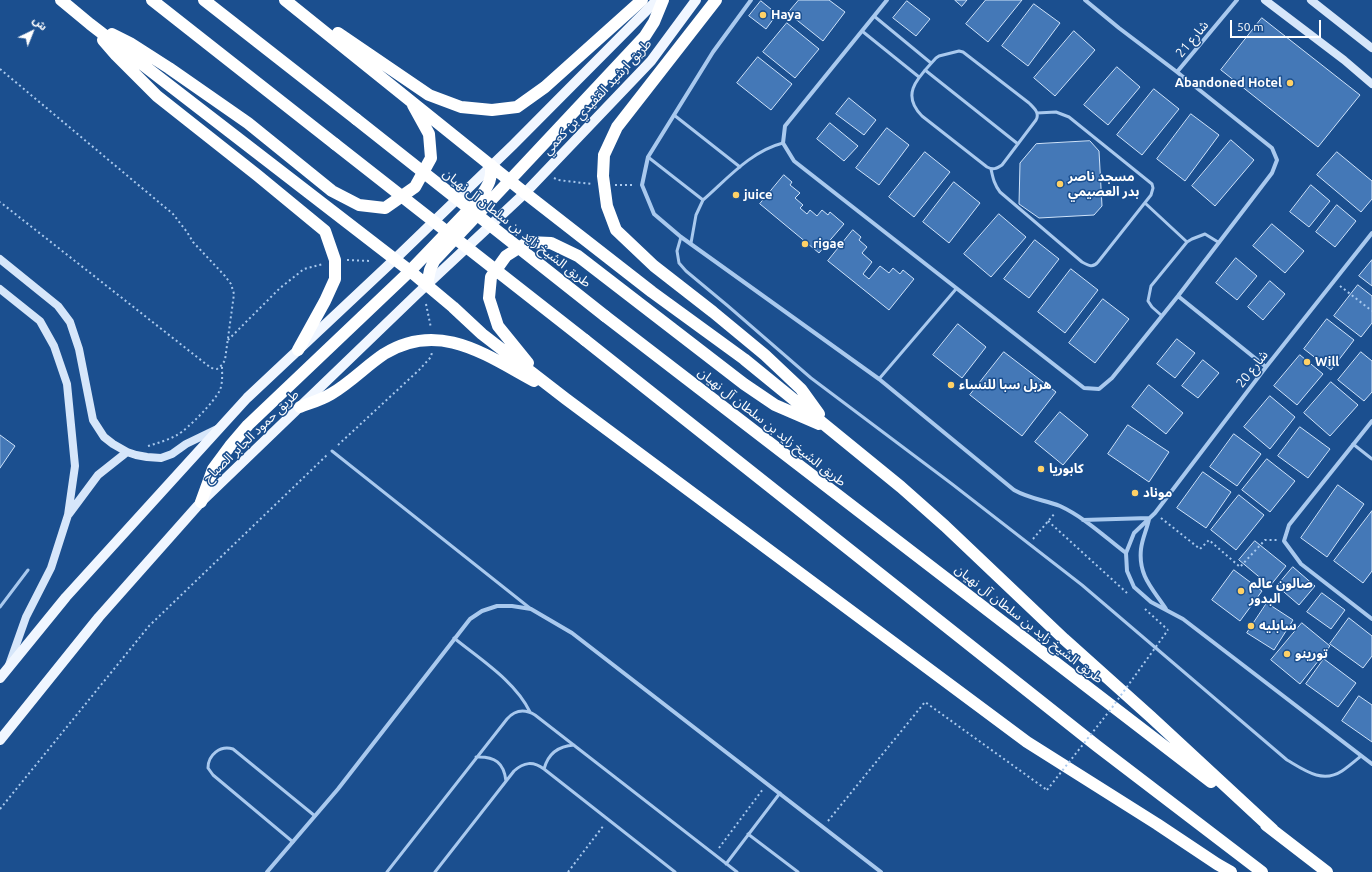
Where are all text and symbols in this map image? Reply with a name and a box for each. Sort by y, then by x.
place label: Haya [771,7,801,23]
marker: Haya [758,10,768,20]
north arrow [12,12,52,52]
scale bar [1232,12,1323,38]
text: ش [31,14,50,33]
street label: شارع 21 [1172,18,1212,60]
text: 50 m [1237,20,1264,33]
street label: طريق ارشيد القفيدي بن كعمي [539,36,655,158]
place label: Abandoned Hotel [1175,75,1282,91]
marker: Abandoned Hotel [1285,78,1295,88]
street label: طريق الشيخ زايد بن سلطان آل نهيان [440,165,594,291]
place label: مسجد ناصر بدر العصيمي [1068,169,1139,200]
marker: مسجد ناصر بدر العصيمي [1055,179,1065,189]
place label: juice [744,187,772,203]
marker: juice [731,190,741,200]
place label: rigae [813,236,844,252]
marker: rigae [800,239,810,249]
street label: شارع 20 [1233,347,1271,391]
place label: Will [1315,354,1339,370]
marker: Will [1302,357,1312,367]
street label: طريق الشيخ زايد بن سلطان آل نهيان [695,364,849,490]
place label: هربل سبا للنساء [959,377,1052,393]
marker: هربل سبا للنساء [946,380,956,390]
street label: طريق حمود الجابر الصباح [200,386,302,486]
place label: كابوريا [1049,461,1084,477]
marker: كابوريا [1036,464,1046,474]
place label: موناد [1143,485,1172,501]
marker: موناد [1130,488,1140,498]
street label: طريق الشيخ زايد بن سلطان آل نهيان [952,561,1106,687]
place label: صالون عالم البدور [1249,576,1313,607]
marker: صالون عالم البدور [1236,586,1246,596]
place label: سابليه [1259,618,1297,634]
marker: سابليه [1246,621,1256,631]
place label: تورينو [1295,646,1328,662]
marker: تورينو [1282,649,1292,659]

